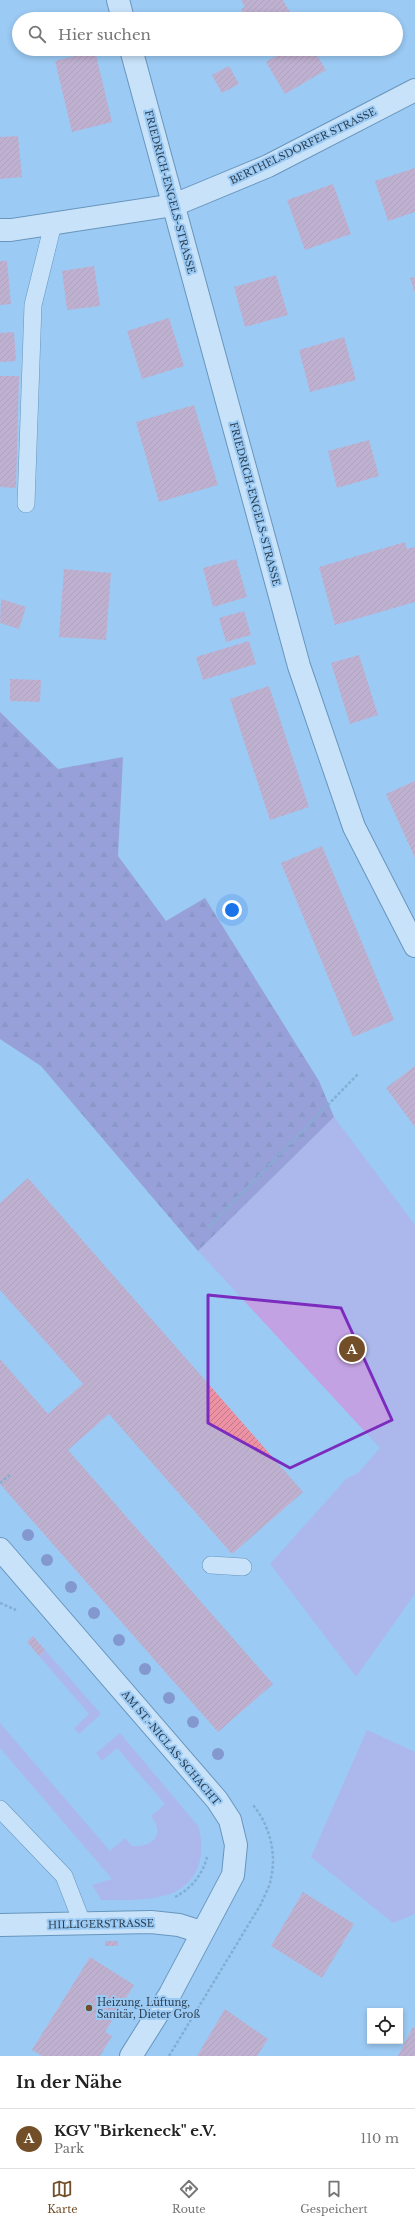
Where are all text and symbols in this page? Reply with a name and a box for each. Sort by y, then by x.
search box [12,12,403,56]
icon: search [26,23,48,45]
text: Hier suchen [58,25,151,44]
street label: BERTHELSDORFER STRASSE [228,105,378,187]
street label: FRIEDRICH-ENGELS-STRASSE [142,109,198,275]
street label: FRIEDRICH-ENGELS-STRASSE [227,421,283,587]
your location [222,900,242,920]
pin: A [339,1334,365,1364]
street label: AM ST.-NICLAS-SCHACHT [118,1687,223,1808]
street label: HILLIGERSTRASSE [48,1917,154,1931]
place label: Heizung, Lüftung, Sanitär, Dieter Groß [97,1996,200,2021]
marker: Heizung, Lüftung, Sanitär, Dieter Groß [84,2003,94,2013]
map controls [367,2008,403,2044]
button: locate [367,2008,403,2044]
text: In der Nähe [16,2072,122,2093]
text: KGV "Birkeneck" e.V. [54,2121,216,2140]
text: A [24,2130,34,2147]
text: 110 m [360,2130,399,2147]
text: Park [54,2140,84,2157]
tab: Karte [47,2178,78,2216]
tab: Route [172,2178,206,2216]
tab: Gespeichert [300,2178,368,2216]

